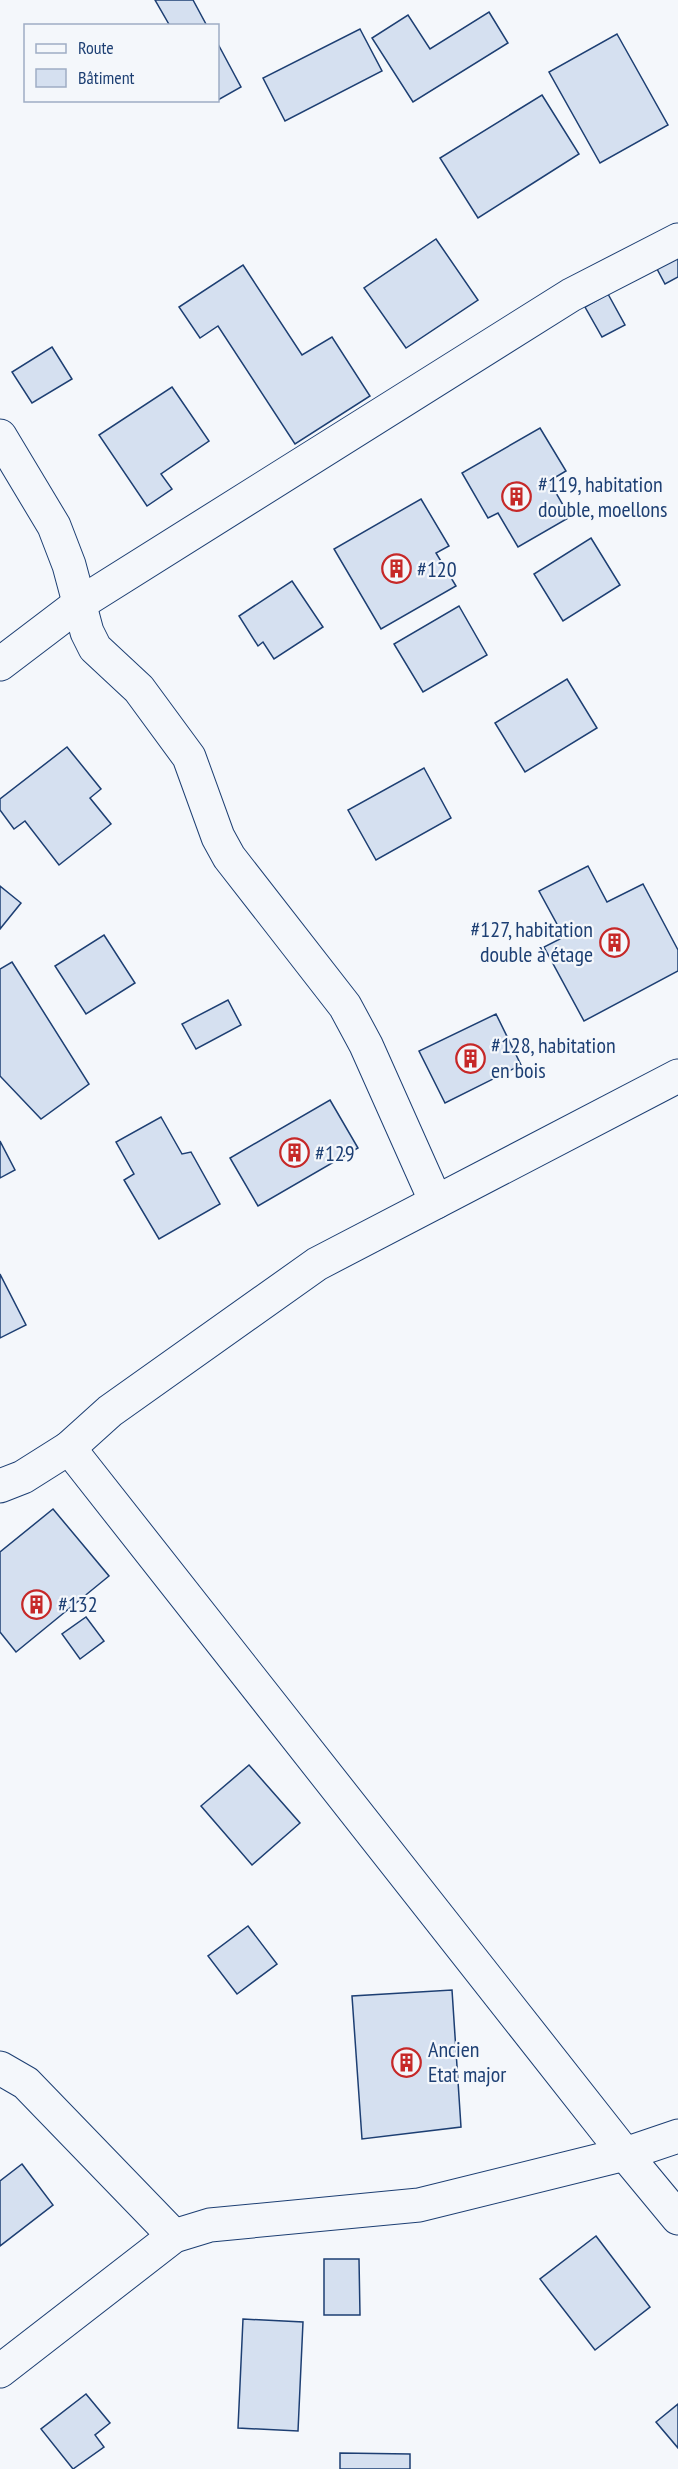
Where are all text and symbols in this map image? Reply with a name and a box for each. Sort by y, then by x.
legend [24,24,219,102]
text: Route [78,36,114,59]
text: Bâtiment [78,66,135,89]
place label: #119, habitation double, moellons [538,470,667,523]
building icon: #119, habitation double, moellons [501,481,533,513]
building icon: #120 [380,553,412,585]
place label: #120 [417,555,457,583]
place label: #127, habitation double à étage [470,915,593,968]
building icon: #127, habitation double à étage [598,926,630,958]
place label: #128, habitation en bois [491,1031,616,1084]
building icon: #128, habitation en bois [454,1042,486,1074]
building icon: #129 [278,1137,310,1169]
place label: #129 [315,1139,355,1167]
building icon: #132 [21,1588,53,1620]
place label: #132 [58,1590,98,1618]
place label: Ancien Etat major [428,2035,506,2088]
building icon: Ancien Etat major [391,2046,423,2078]

